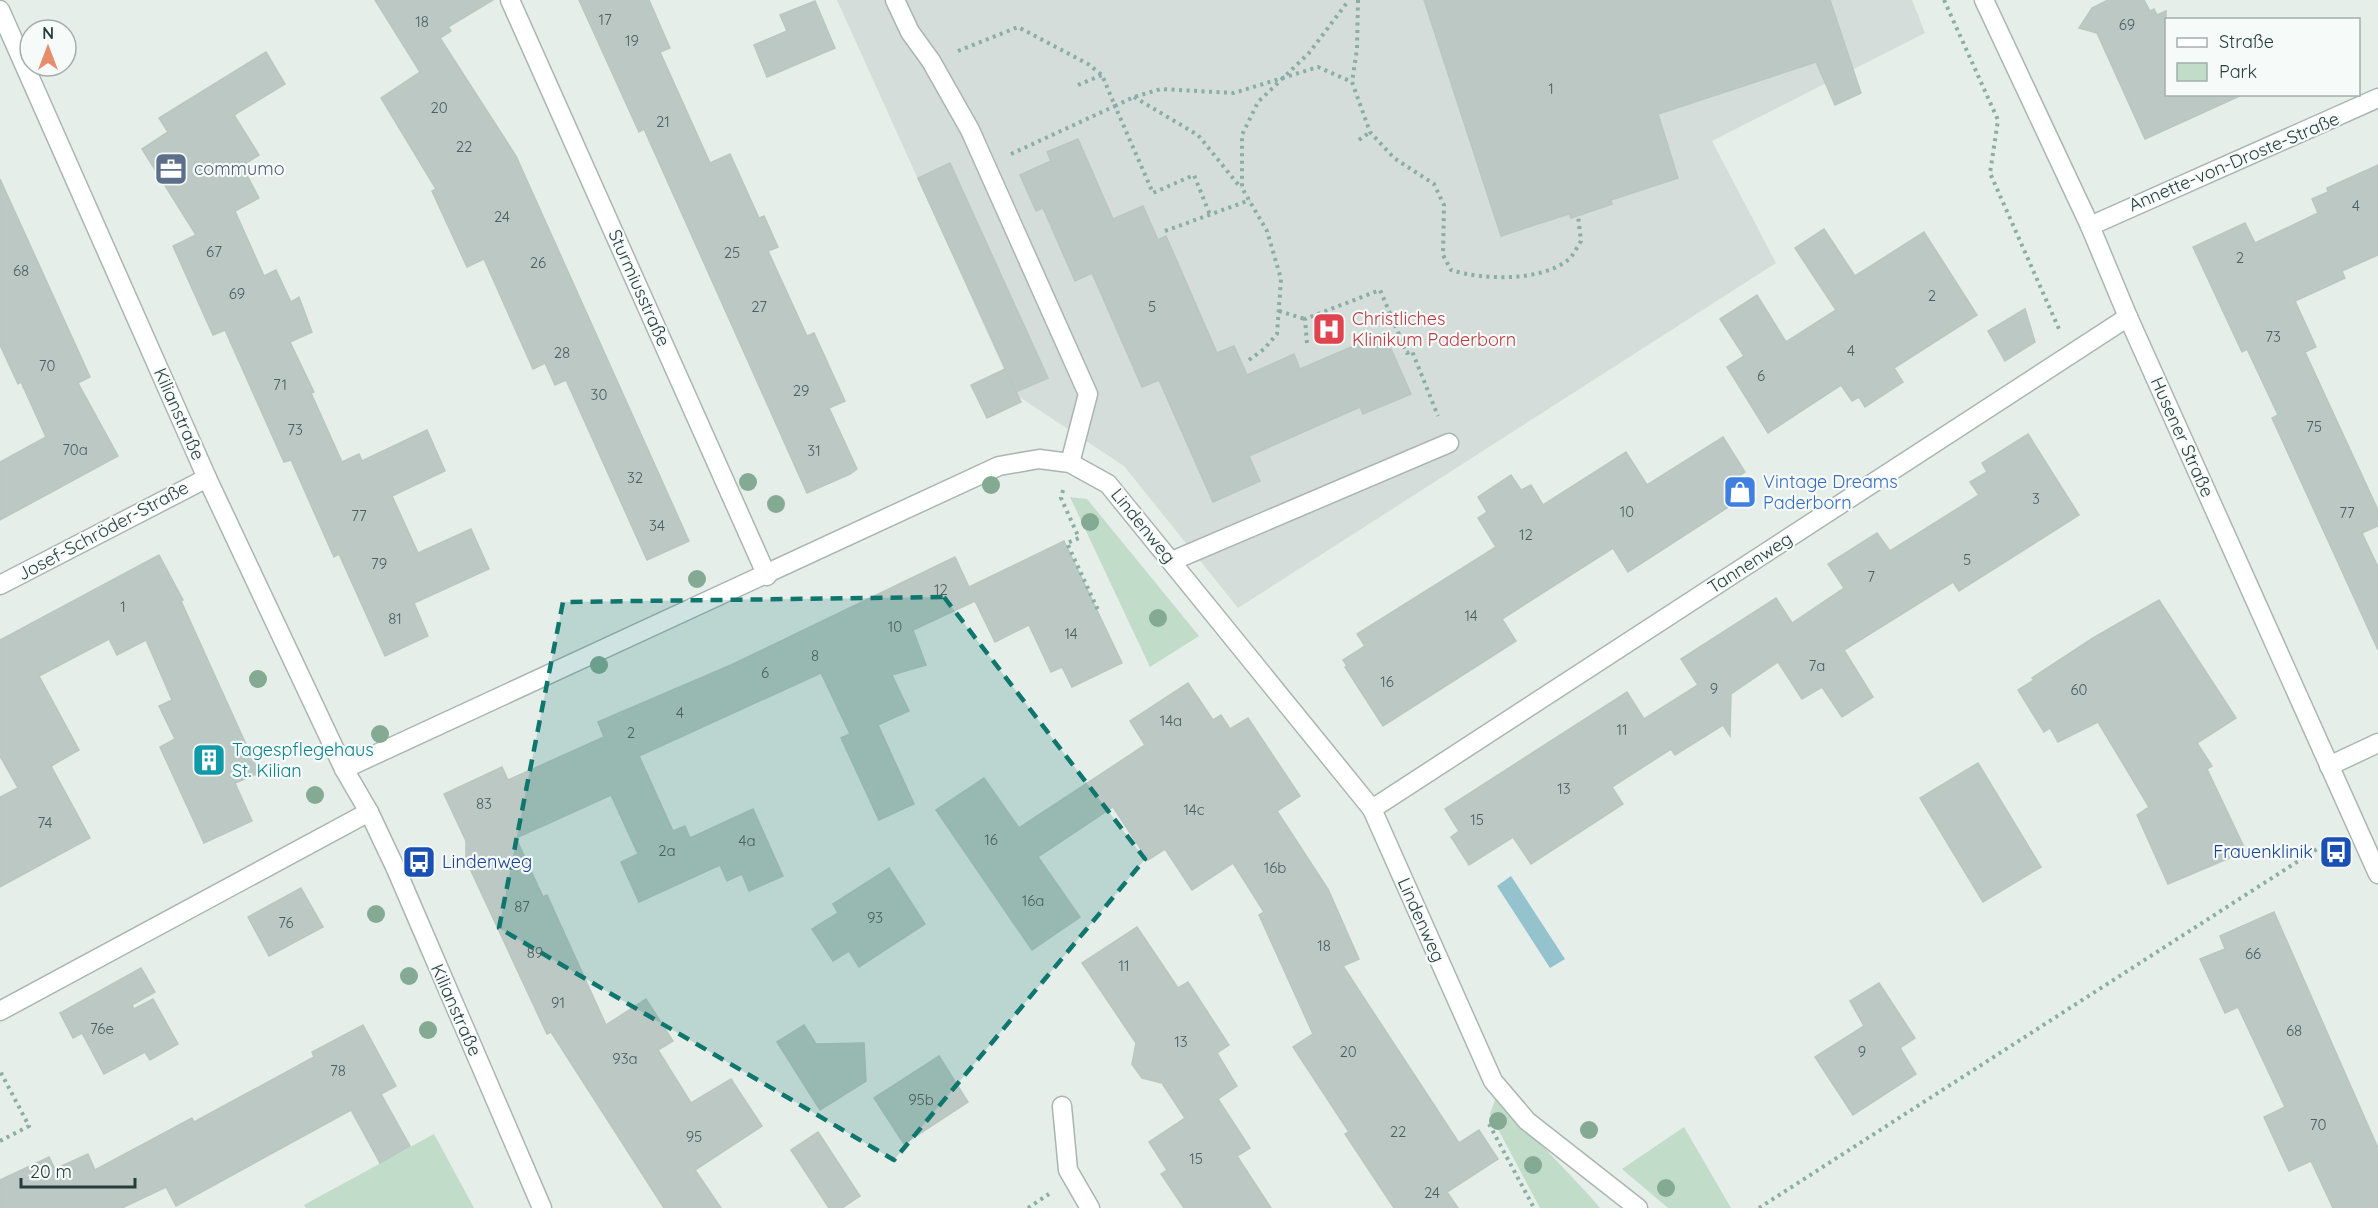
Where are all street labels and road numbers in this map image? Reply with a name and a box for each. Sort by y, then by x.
street label: Annette-von-Droste-Straße [2125,107,2343,216]
street label: Sturmiusstraße [603,226,676,350]
street label: Kilianstraße [149,364,210,463]
street label: Husener Straße [2146,373,2219,500]
street label: Josef-Schröder-Straße [13,476,192,585]
street label: Lindenweg [1106,483,1181,568]
street label: Tannenweg [1703,527,1796,598]
street label: Lindenweg [1393,874,1450,966]
street label: Kilianstraße [426,960,487,1059]

